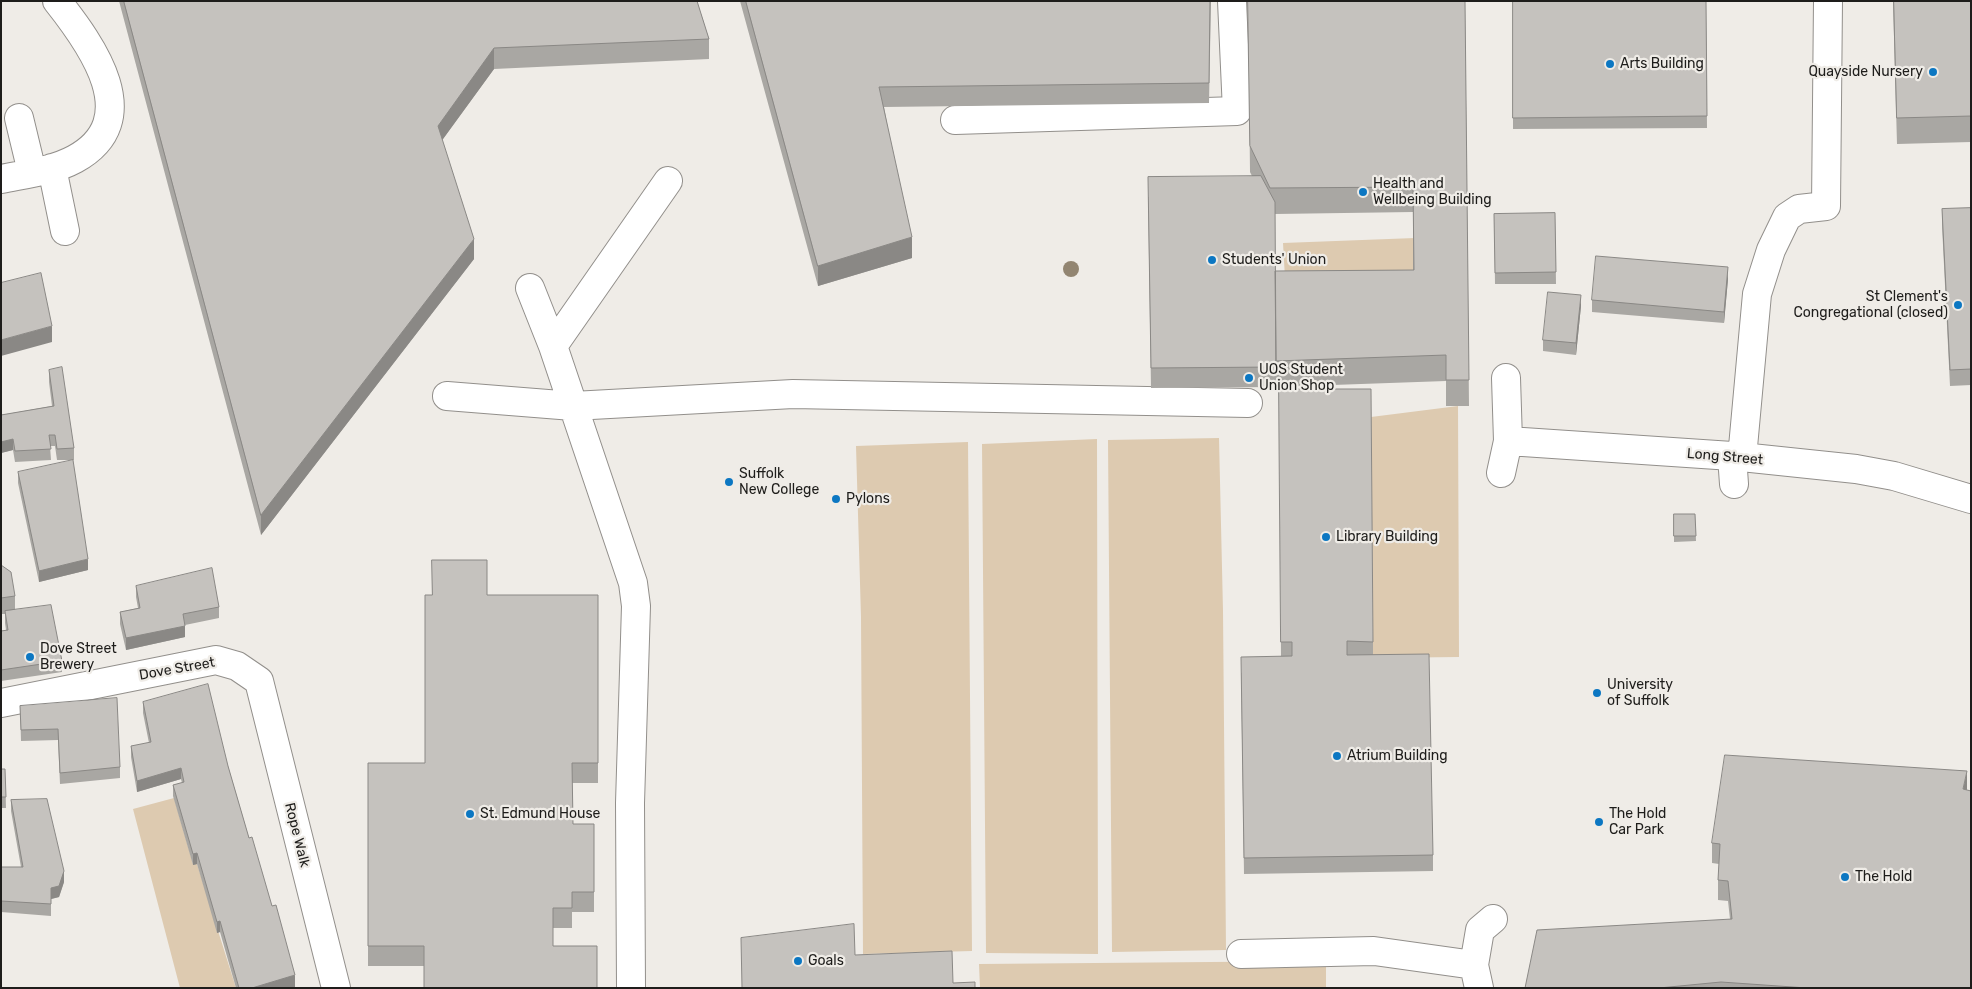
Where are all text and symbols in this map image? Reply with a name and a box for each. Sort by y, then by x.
place label: Arts Building [1620,56,1704,72]
marker: Arts Building [1604,58,1616,70]
place label: Quayside Nursery [1808,64,1923,80]
marker: Quayside Nursery [1927,66,1939,78]
place label: Health and Wellbeing Building [1373,176,1492,208]
marker: Health and Wellbeing Building [1357,186,1369,198]
place label: Students' Union [1222,252,1326,268]
marker: Students' Union [1206,254,1218,266]
place label: St Clement's Congregational (closed) [1793,289,1948,322]
marker: St Clement's Congregational (closed) [1952,299,1964,311]
place label: UOS Student Union Shop [1259,362,1343,394]
marker: UOS Student Union Shop [1243,372,1255,384]
street label: Long Street [1686,445,1764,469]
place label: Suffolk New College [739,466,819,498]
marker: Suffolk New College [723,476,735,488]
place label: Pylons [846,491,890,507]
marker: Pylons [830,493,842,505]
place label: Library Building [1336,529,1438,545]
marker: Library Building [1320,531,1332,543]
place label: Dove Street Brewery [40,641,117,674]
marker: Dove Street Brewery [24,651,36,663]
street label: Dove Street [138,654,216,684]
place label: University of Suffolk [1607,677,1673,710]
marker: University of Suffolk [1591,687,1603,699]
place label: Atrium Building [1347,748,1448,764]
marker: Atrium Building [1331,750,1343,762]
street label: Rope Walk [281,801,313,869]
place label: St. Edmund House [480,806,600,822]
place label: The Hold Car Park [1609,806,1666,839]
marker: St. Edmund House [464,808,476,820]
marker: The Hold Car Park [1593,816,1605,828]
place label: The Hold [1855,869,1912,885]
marker: The Hold [1839,871,1851,883]
place label: Goals [808,953,844,969]
marker: Goals [792,955,804,967]

